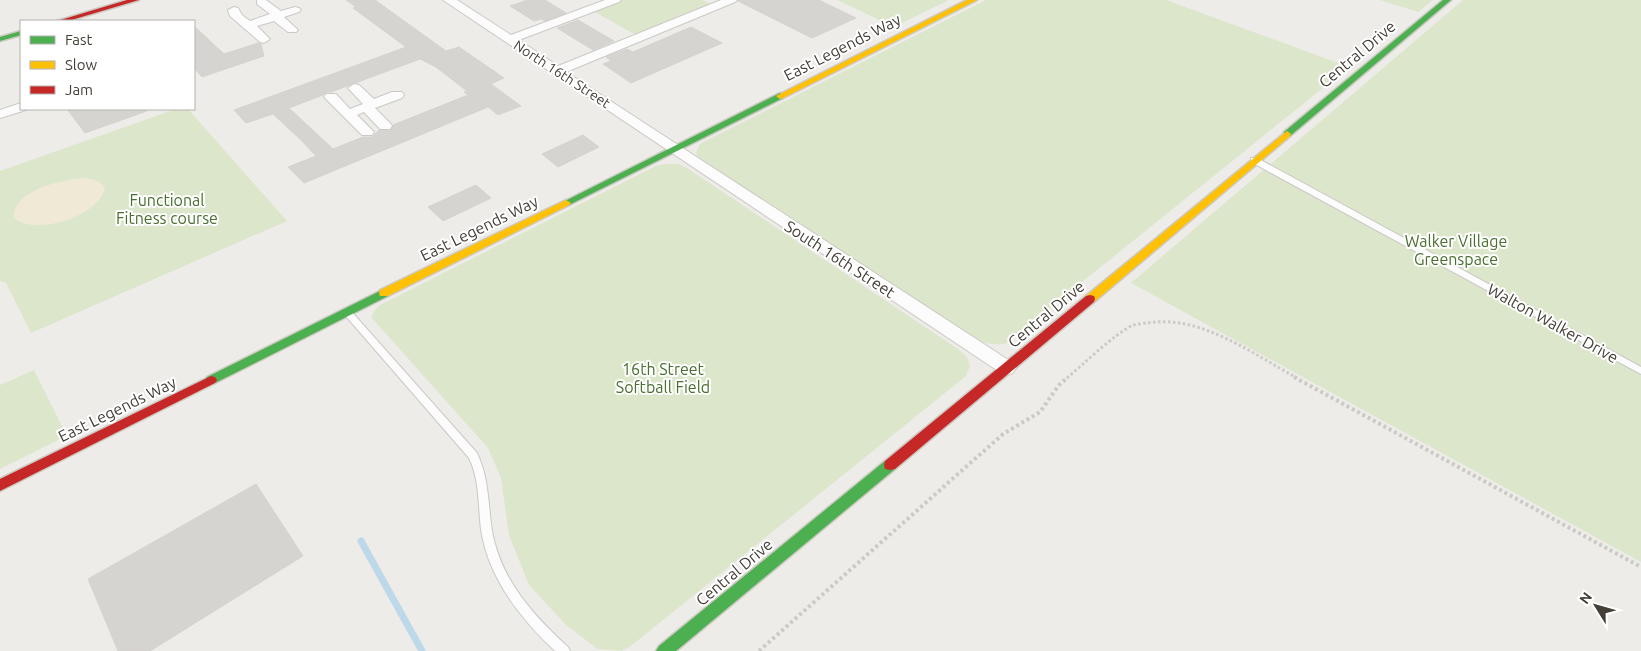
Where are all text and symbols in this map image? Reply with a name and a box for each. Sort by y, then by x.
street label: East Legends Way [781,10,904,84]
street label: Central Drive [1315,17,1399,91]
legend [20,20,195,110]
text: Fast [65,31,93,48]
street label: North 16th Street [511,37,614,111]
text: Slow [65,56,98,73]
text: Jam [65,81,93,98]
park label: Functional Fitness course [116,191,218,227]
street label: East Legends Way [417,192,541,264]
street label: South 16th Street [782,217,899,302]
park label: Walker Village Greenspace [1405,232,1507,268]
street label: Central Drive [1004,277,1088,351]
street label: Walton Walker Drive [1485,280,1621,366]
park label: 16th Street Softball Field [616,360,710,396]
street label: East Legends Way [55,373,179,445]
street label: Central Drive [692,535,776,609]
north arrow [1571,581,1621,631]
text: N [1576,589,1595,607]

